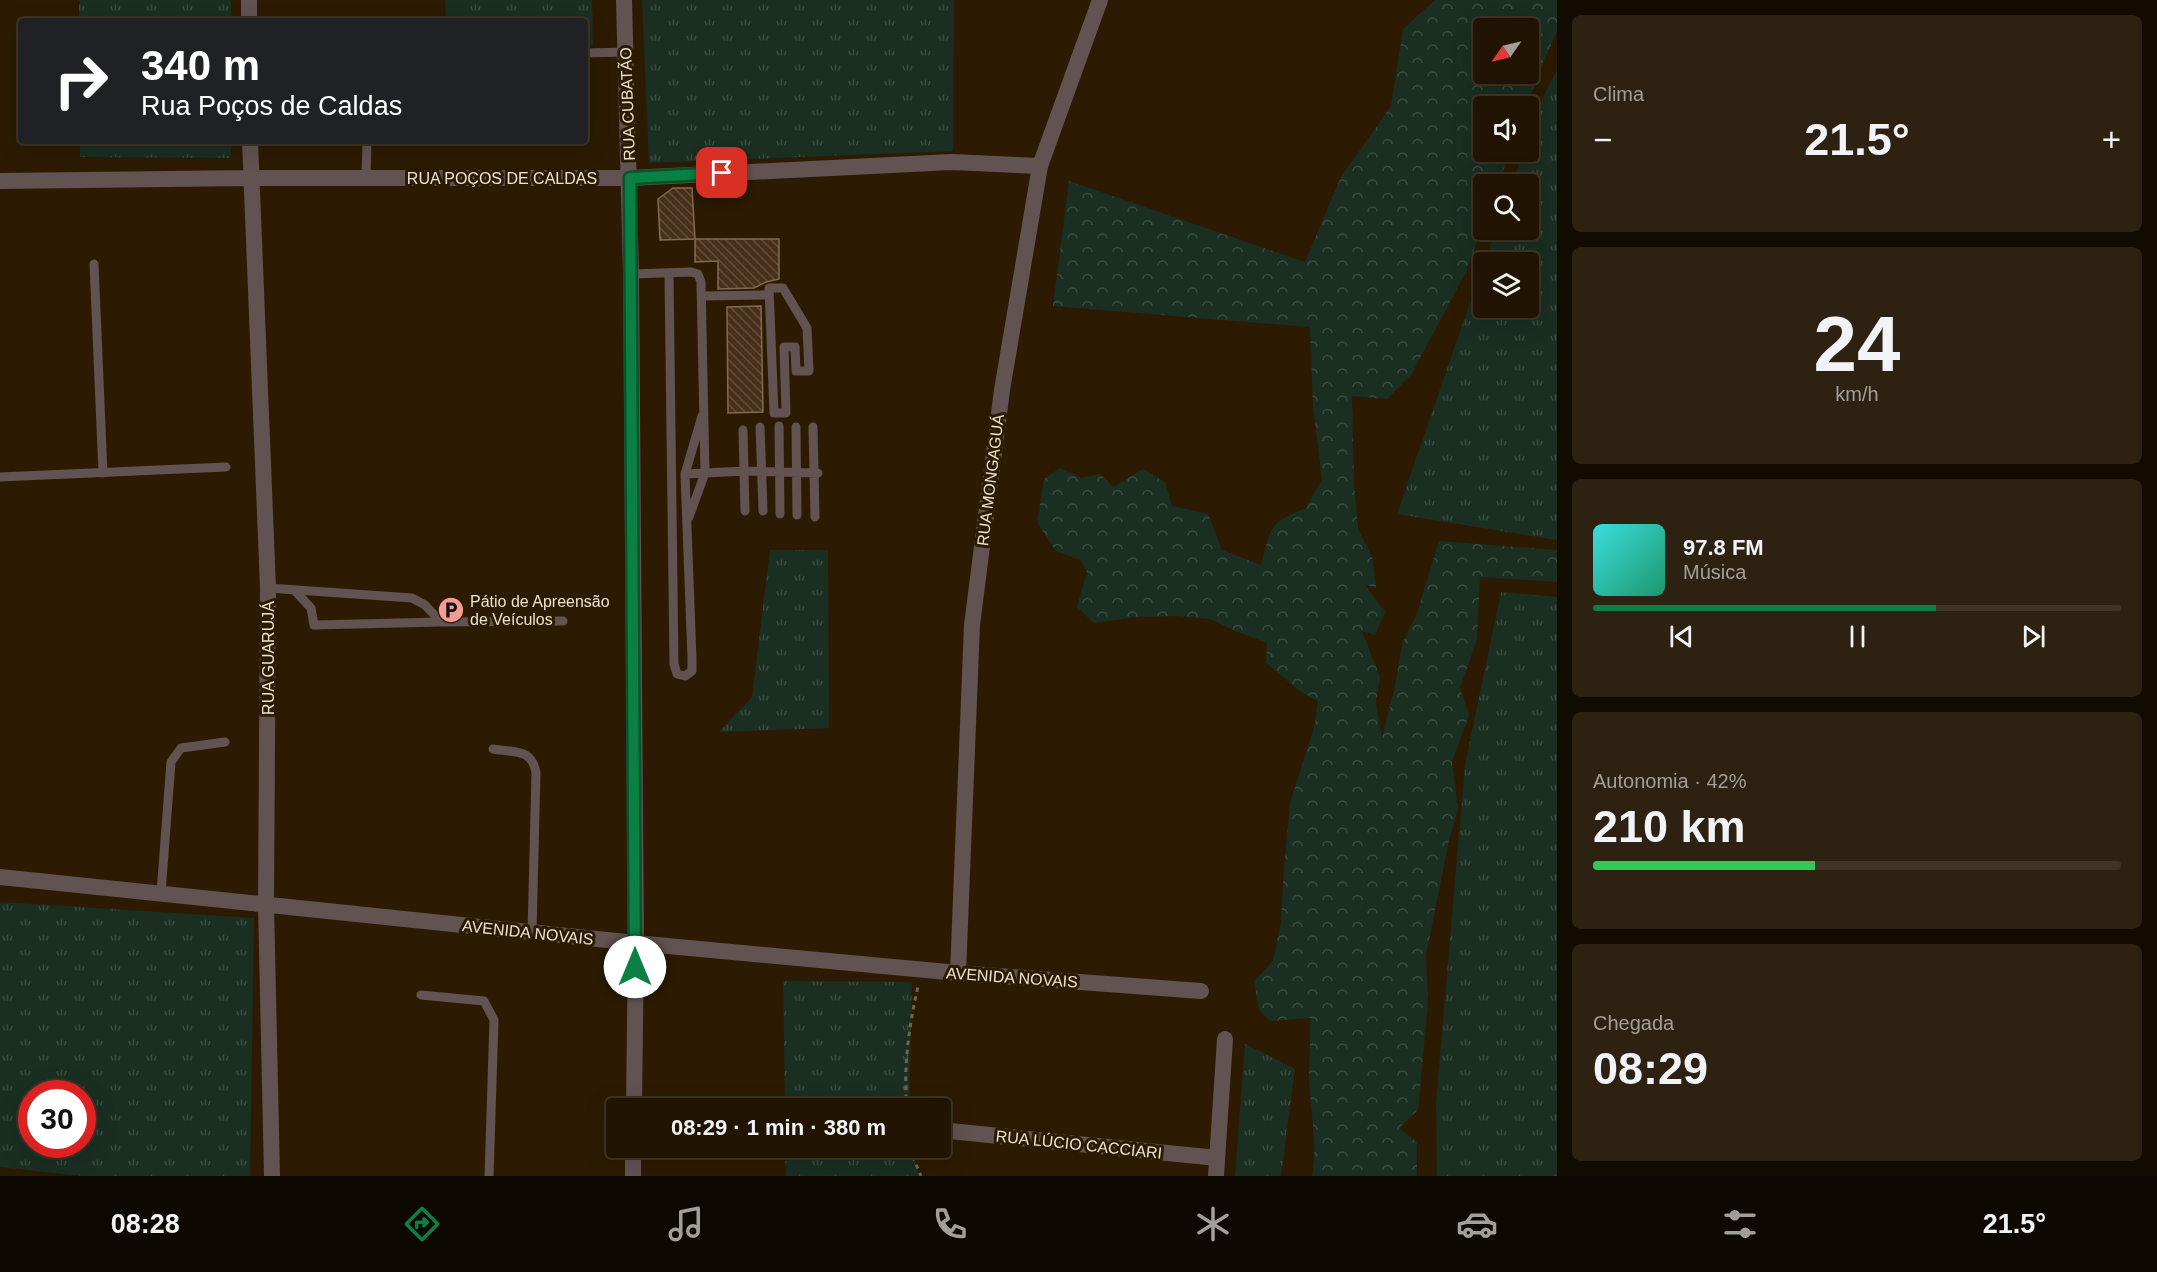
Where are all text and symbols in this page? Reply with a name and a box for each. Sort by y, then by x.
north arrow [1473,18,1539,84]
map controls [1473,18,1539,318]
icon: right [42,42,120,120]
text: 340 m [141,42,260,89]
street label: RUA CUBATÃO [615,47,638,161]
text: Clima [1593,83,1644,105]
text: Rua Poços de Caldas [141,91,402,121]
button: sound [1473,96,1539,162]
text: 21.5° [1804,114,1910,165]
text: − [1593,121,1612,158]
text: + [2102,121,2121,158]
pin [696,147,747,198]
icon: arrive [705,156,738,189]
street label: RUA POÇOS DE CALDAS [407,170,597,187]
button: search [1473,174,1539,240]
button: layers [1473,252,1539,318]
text: 24 [1814,300,1900,388]
text: km/h [1835,383,1879,405]
street label: RUA MONGAGUÁ [973,413,1007,547]
text: 97.8 FM [1683,535,1764,560]
text: Música [1683,561,1746,583]
place label: Pátio de Apreensão de Veículos [470,593,610,628]
parking icon: Pátio de Apreensão de Veículos [436,595,466,625]
street label: RUA GUARUJÁ [259,601,277,715]
icon: previous [1665,620,1698,653]
icon: pause [1841,620,1874,653]
icon: next [2017,620,2050,653]
text: Autonomia · 42% [1593,770,1746,792]
text: 210 km [1593,801,1746,852]
street label: AVENIDA NOVAIS [461,917,594,948]
position arrow [603,935,667,999]
street label: AVENIDA NOVAIS [946,964,1078,991]
text: Chegada [1593,1012,1674,1034]
text: 08:29 [1593,1043,1708,1094]
speed limit sign: 30 [18,1080,96,1158]
text: 08:29 · 1 min · 380 m [671,1115,886,1140]
street label: RUA LÚCIO CACCIARI [995,1126,1163,1162]
icon: directions [401,1203,443,1245]
icon: music [665,1203,707,1245]
icon: phone [929,1203,971,1245]
icon: climate [1192,1203,1234,1245]
icon: car [1456,1203,1498,1245]
icon: filters [1719,1203,1761,1245]
text: 08:28 [111,1209,180,1239]
text: 21.5° [1983,1209,2046,1239]

